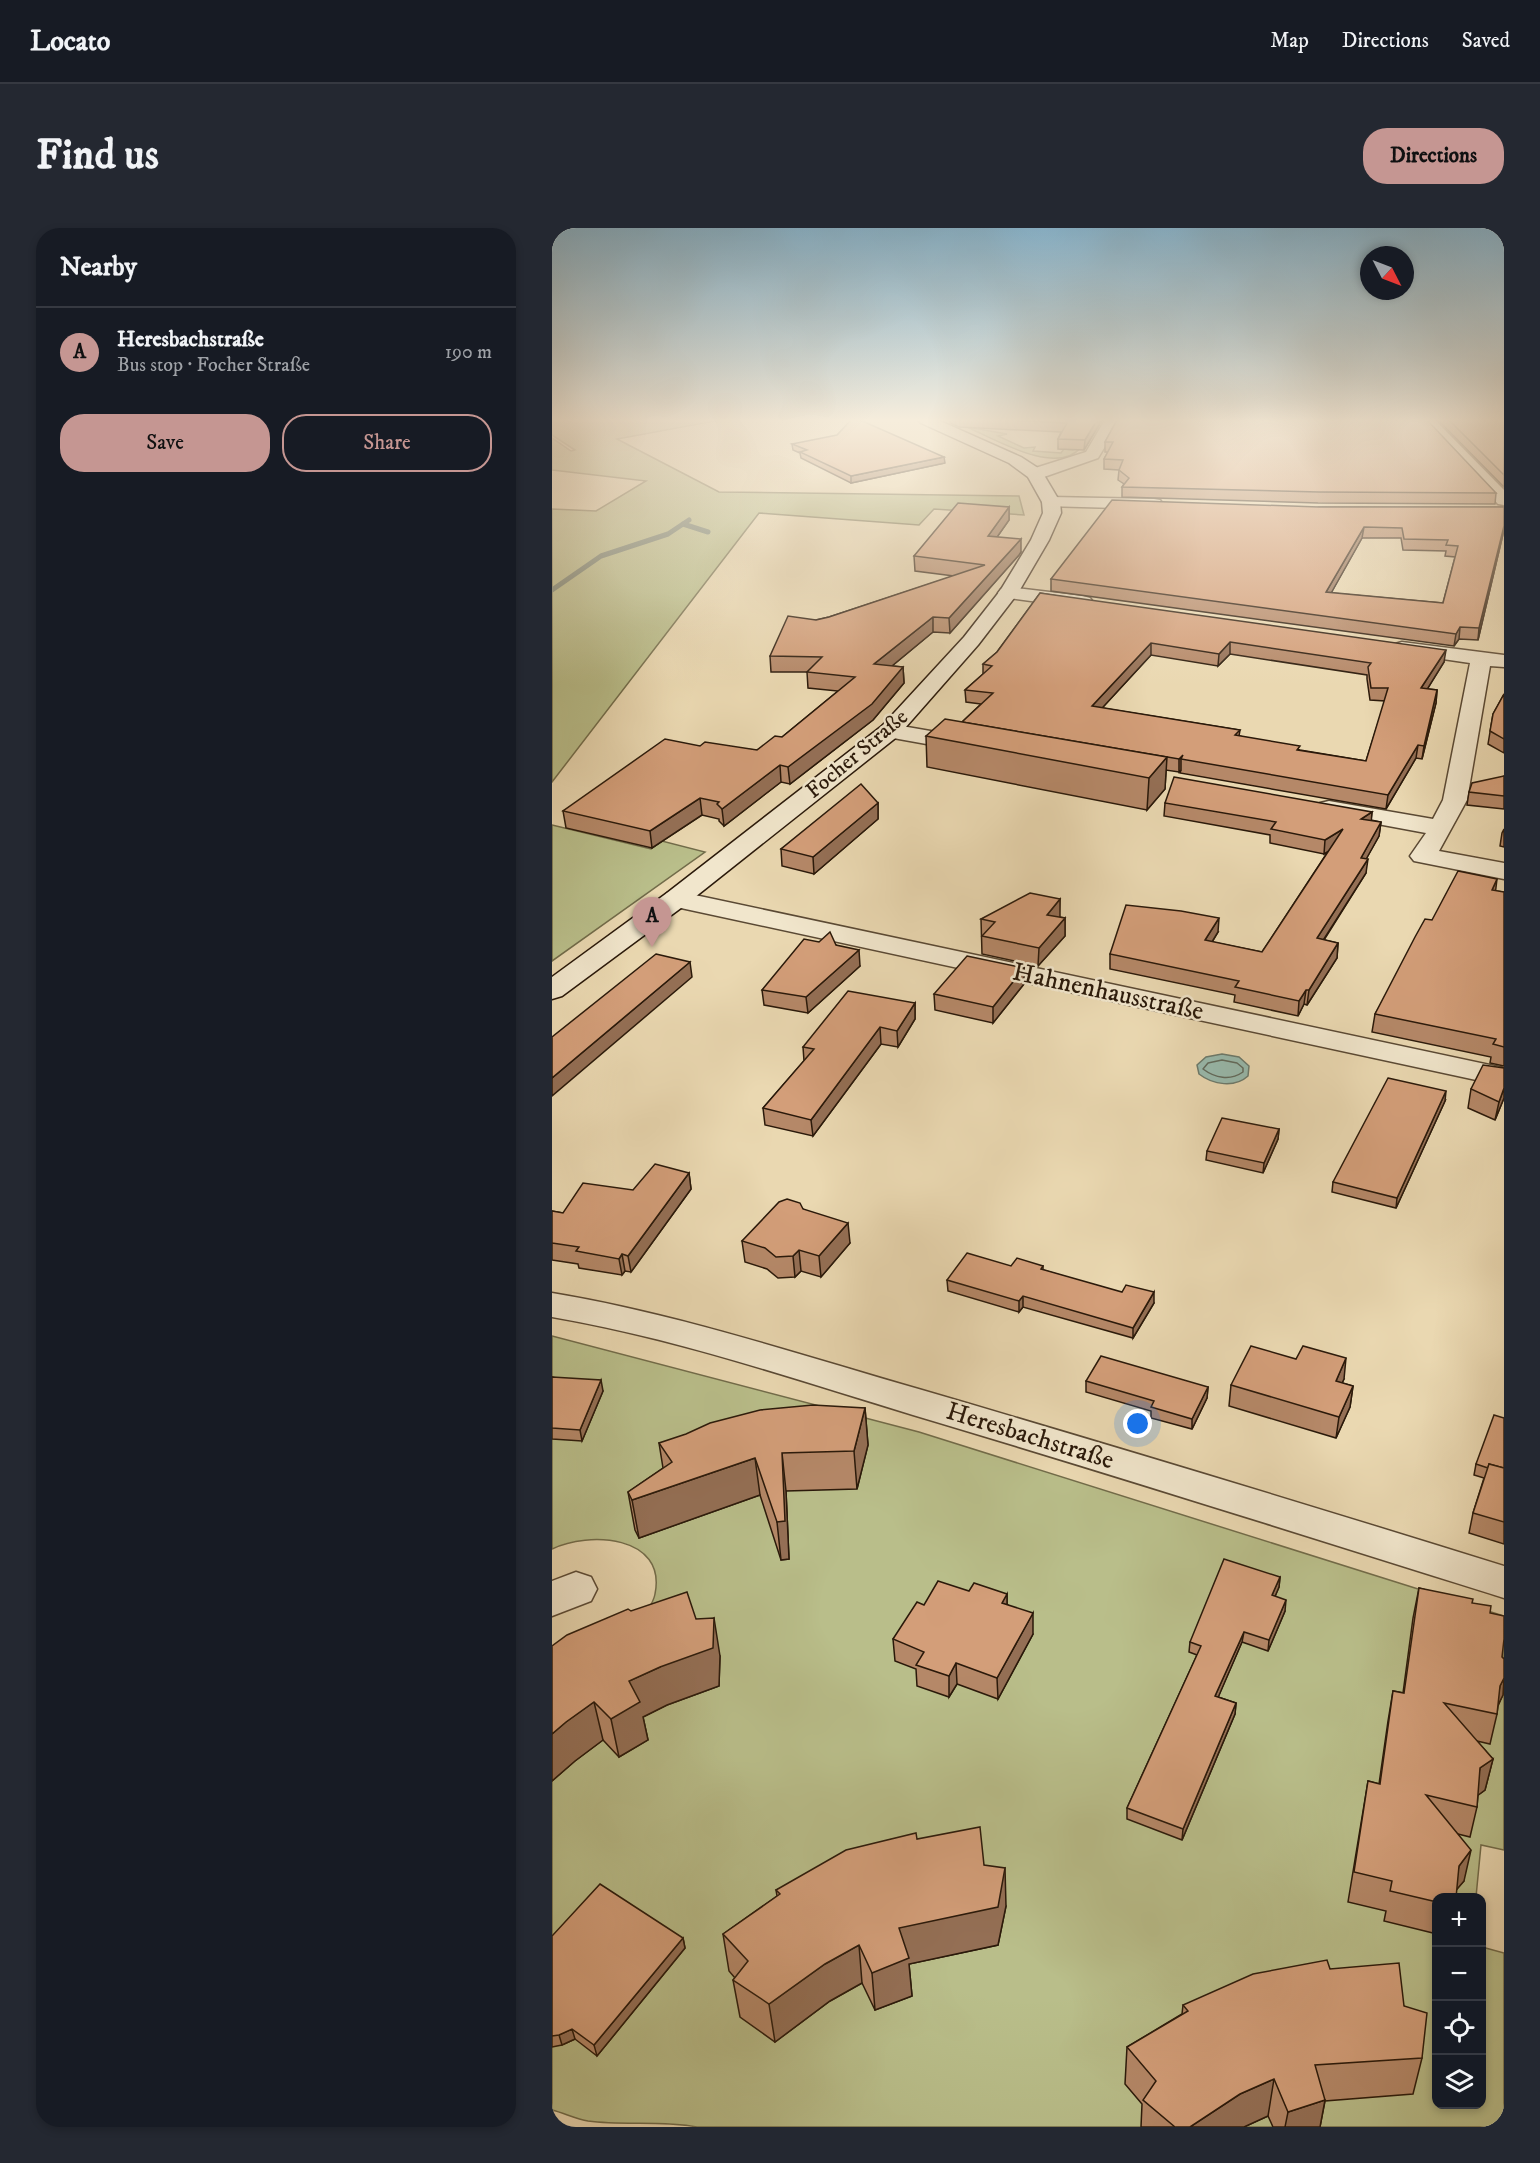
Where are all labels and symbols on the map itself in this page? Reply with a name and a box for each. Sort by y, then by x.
north arrow [1360,246,1414,300]
street label: Focher Straße [800,704,914,804]
pin: A [632,898,672,947]
street label: Hahnenhausstraße [1009,956,1207,1028]
street label: Heresbachstraße [942,1395,1118,1477]
your location [1123,1409,1152,1438]

